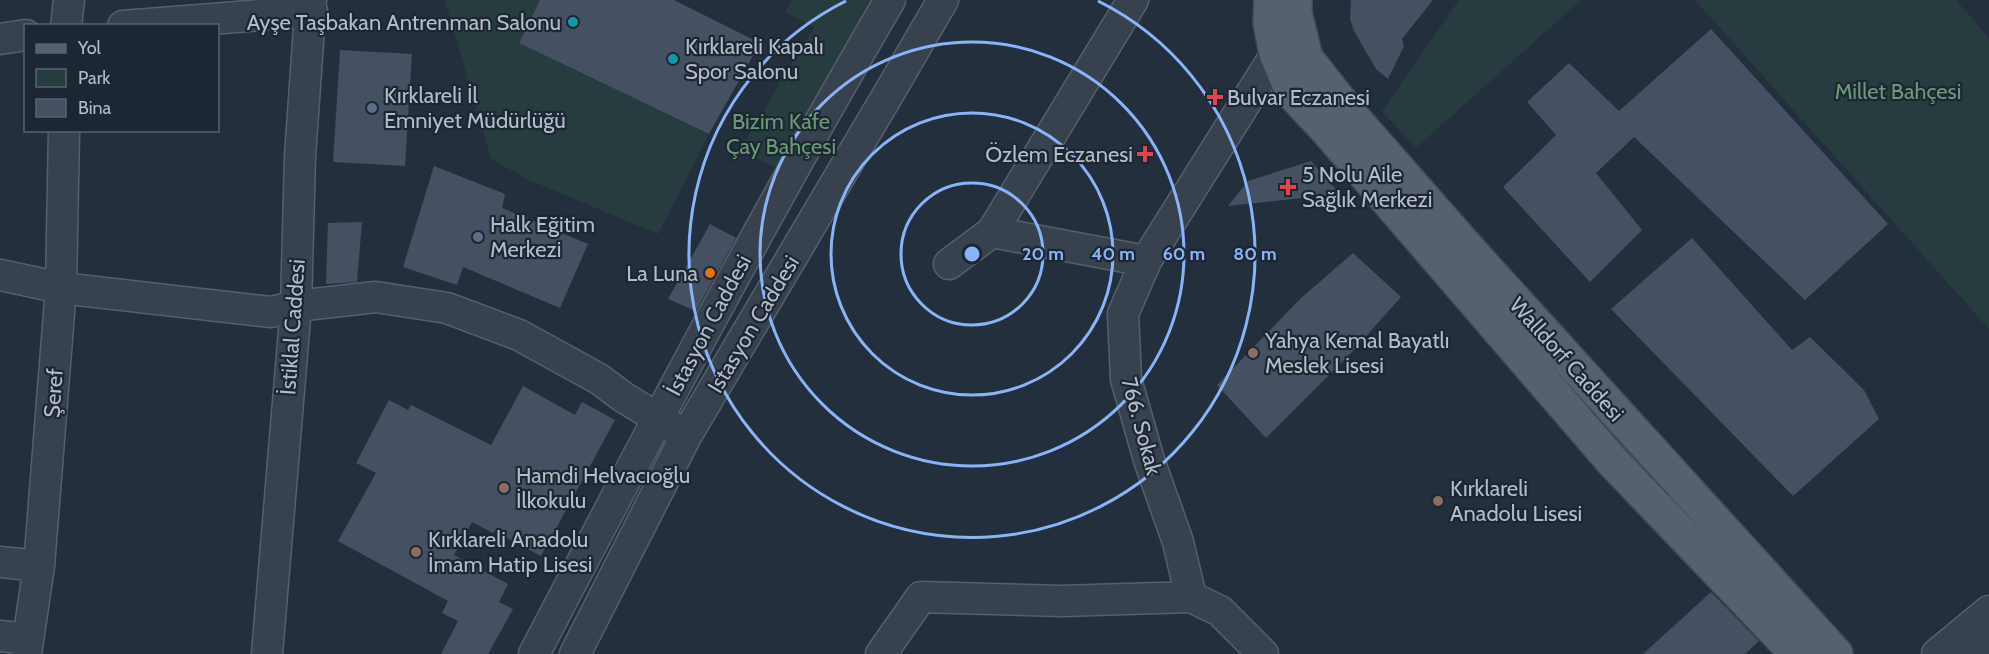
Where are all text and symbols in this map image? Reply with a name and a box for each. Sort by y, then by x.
place label: Ayşe Taşbakan Antrenman Salonu [247,9,561,36]
marker: Ayşe Taşbakan Antrenman Salonu [566,15,580,29]
legend [24,24,219,132]
place label: Kırklareli Kapalı Spor Salonu [685,33,824,85]
text: Yol [77,37,102,59]
marker: Kırklareli Kapalı Spor Salonu [666,52,680,66]
text: Park [78,67,111,89]
park label: Millet Bahçesi [1835,78,1961,105]
place label: Kırklareli İl Emniyet Müdürlüğü [384,82,566,134]
place label: Bulvar Eczanesi [1227,84,1370,111]
marker: Bulvar Eczanesi [1208,90,1222,104]
text: Bina [78,97,112,119]
marker: Kırklareli İl Emniyet Müdürlüğü [365,101,379,115]
park label: Bizim Kafe Çay Bahçesi [726,108,836,160]
place label: Özlem Eczanesi [985,141,1133,168]
marker: Özlem Eczanesi [1138,147,1152,161]
place label: 5 Nolu Aile Sağlık Merkezi [1302,161,1433,213]
marker: 5 Nolu Aile Sağlık Merkezi [1279,178,1297,196]
place label: Halk Eğitim Merkezi [490,211,595,263]
marker: Halk Eğitim Merkezi [471,230,485,244]
text: 20 m [1022,243,1064,265]
text: 40 m [1091,243,1135,265]
text: 60 m [1163,243,1205,265]
text: 80 m [1233,243,1277,265]
centre of rings [962,244,982,264]
street label: İstasyon Caddesi [660,250,757,400]
street label: Istasyon Caddesi [702,251,805,398]
street label: İstiklal Caddesi [274,258,311,396]
place label: La Luna [626,260,698,287]
marker: La Luna [703,266,717,280]
street label: Walldorf Caddesi [1504,292,1629,427]
place label: Yahya Kemal Bayatlı Meslek Lisesi [1264,327,1449,379]
marker: Yahya Kemal Bayatlı Meslek Lisesi [1246,346,1260,360]
street label: Şeref [38,367,69,419]
street label: 766. Sokak [1116,374,1168,478]
place label: Hamdi Helvacıoğlu İlkokulu [516,462,690,514]
place label: Kırklareli Anadolu Lisesi [1450,475,1582,527]
marker: Hamdi Helvacıoğlu İlkokulu [497,481,511,495]
marker: Kırklareli Anadolu Lisesi [1431,494,1445,508]
place label: Kırklareli Anadolu İmam Hatip Lisesi [428,526,592,578]
marker: Kırklareli Anadolu İmam Hatip Lisesi [409,545,423,559]

